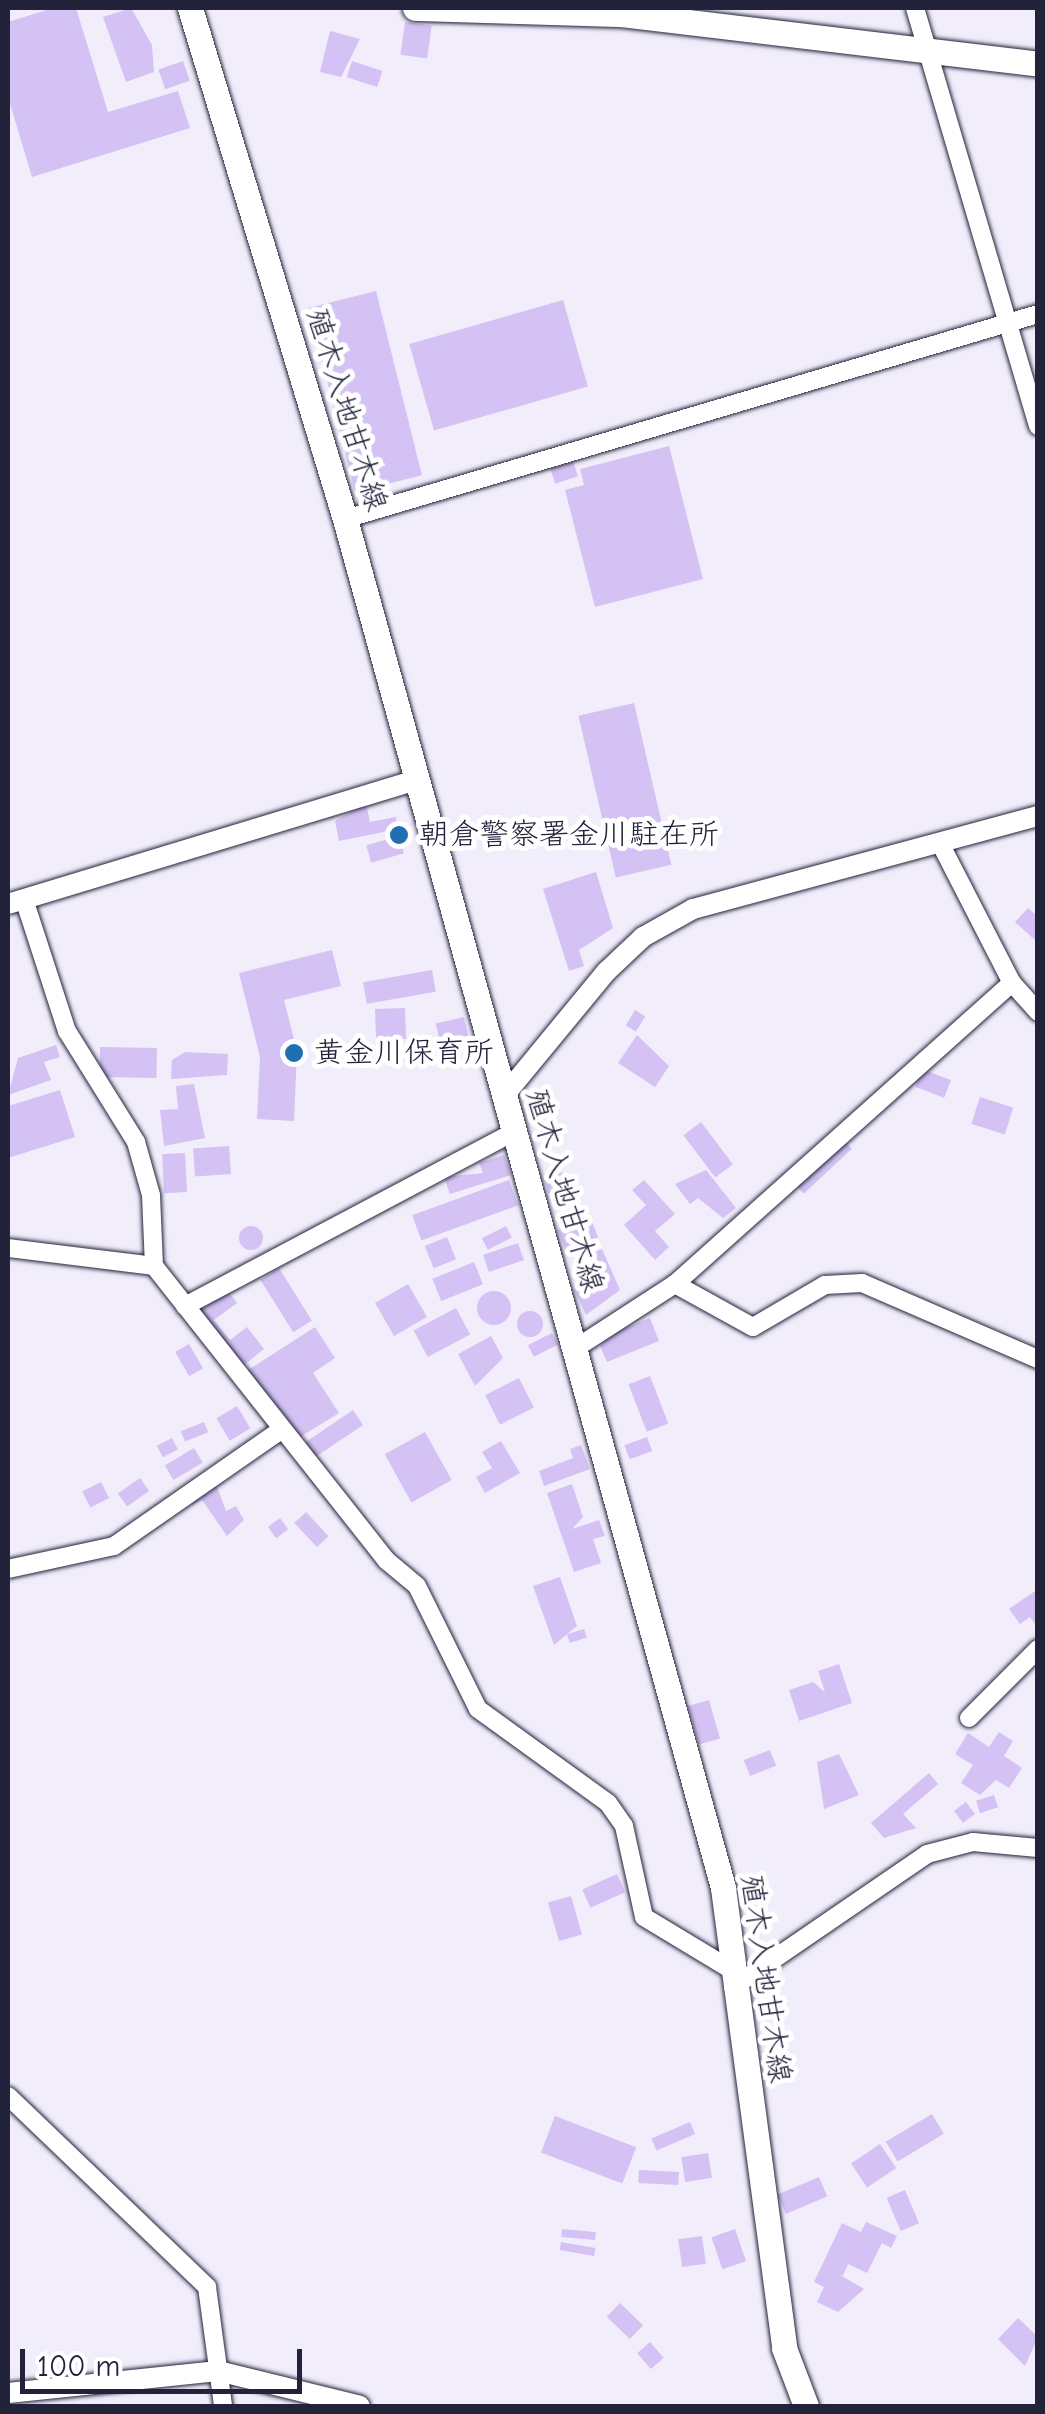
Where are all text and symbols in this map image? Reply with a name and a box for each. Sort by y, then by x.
street label: 殖木入地甘木線 [298,304,394,516]
place label: 朝倉警察署金川駐在所 [419,817,719,853]
marker: 朝倉警察署金川駐在所 [388,824,410,846]
place label: 黄金川保育所 [314,1035,494,1071]
marker: 黄金川保育所 [283,1042,305,1064]
street label: 殖木入地甘木線 [518,1085,610,1297]
street label: 殖木入地甘木線 [733,1873,797,2085]
scale bar [25,2329,308,2391]
text: 100 m [37,2349,120,2384]

